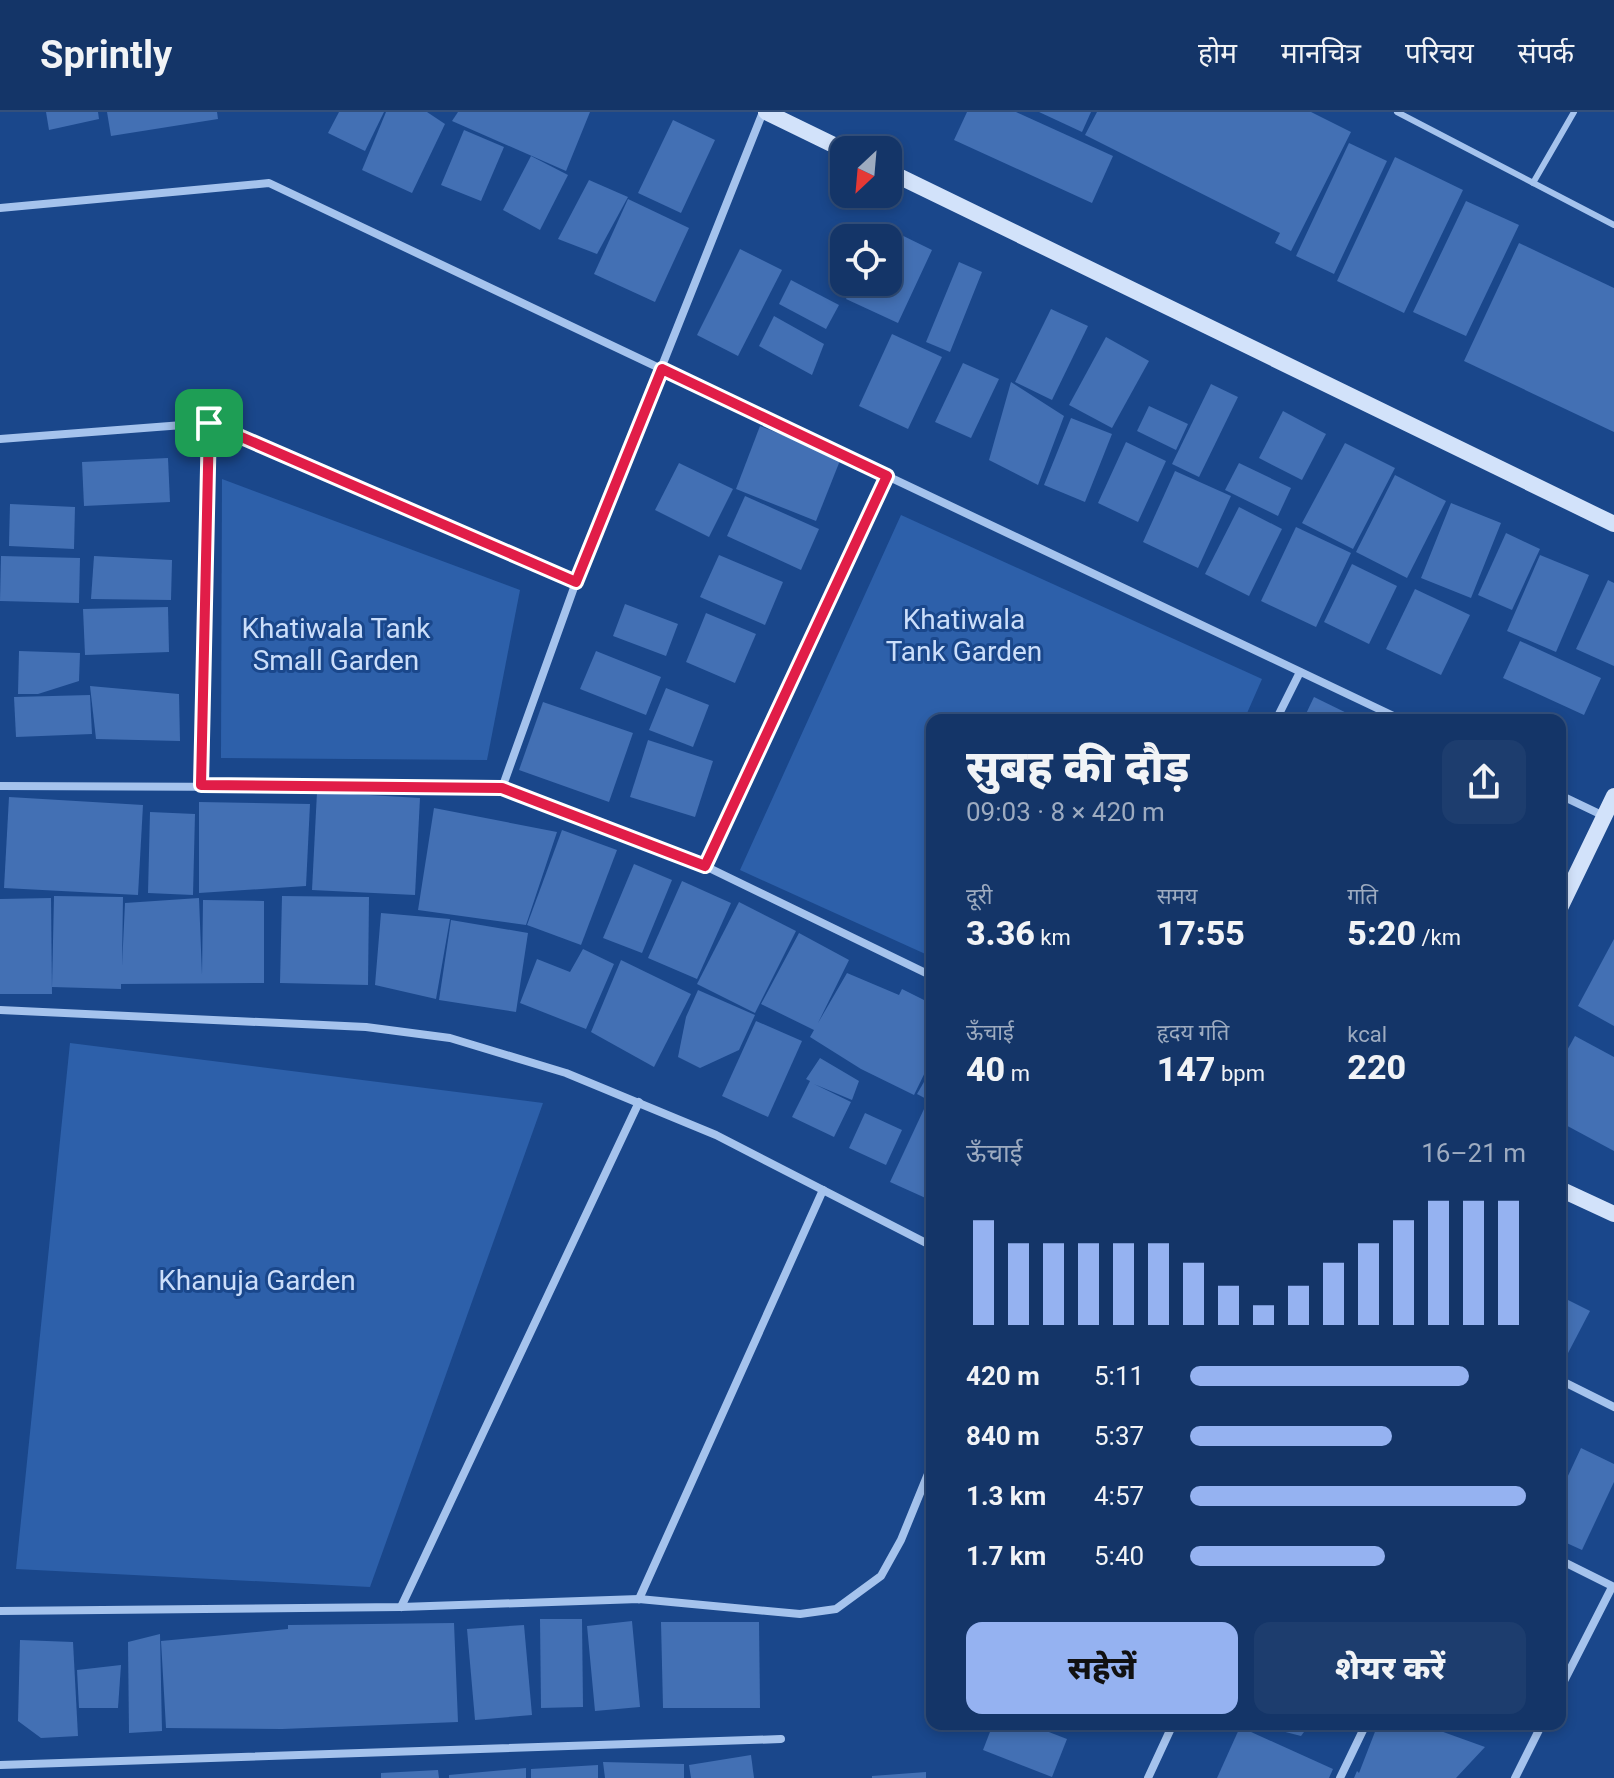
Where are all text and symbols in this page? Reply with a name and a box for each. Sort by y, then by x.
text: Sprintly [40,33,172,77]
text: होम [1198,37,1237,70]
text: मानचित्र [1281,37,1361,70]
text: परिचय [1405,37,1474,70]
text: संपर्क [1518,37,1574,70]
north arrow [830,136,902,208]
map controls [830,136,902,296]
button: locate [830,224,902,296]
pin [175,389,243,457]
icon: arrive [187,401,231,445]
park label: Khatiwala Tank Garden [886,603,1042,668]
park label: Khatiwala Tank Small Garden [242,612,431,677]
button: share [1442,740,1526,824]
text: सुबह की दौड़ [966,741,1189,793]
text: 09:03 · 8 × 420 m [966,797,1165,827]
text: दूरी [966,884,992,909]
text: समय [1157,884,1197,909]
text: गति [1347,884,1378,909]
text: 3.36 [966,913,1035,953]
text: 17:55 [1157,913,1245,953]
text: 5:20 [1347,913,1416,953]
text: km [1035,925,1071,950]
text: /km [1416,925,1461,950]
text: ऊँचाई [966,1020,1014,1045]
text: हृदय गति [1157,1020,1229,1045]
text: kcal [1347,1022,1387,1047]
text: 220 [1347,1047,1406,1087]
text: 40 [966,1049,1005,1089]
text: 147 [1157,1049,1215,1089]
text: m [1005,1061,1030,1086]
text: bpm [1215,1061,1265,1086]
text: ऊँचाई [966,1138,1022,1168]
text: 16–21 m [1421,1138,1526,1168]
park label: Khanuja Garden [158,1264,356,1297]
text: 420 m [966,1361,1040,1391]
text: 5:11 [1094,1361,1144,1391]
text: 840 m [966,1421,1040,1451]
text: 5:37 [1094,1421,1144,1451]
text: 1.3 km [966,1481,1046,1511]
text: 4:57 [1094,1481,1144,1511]
text: 1.7 km [966,1541,1046,1571]
text: 5:40 [1094,1541,1144,1571]
button: सहेजें [966,1622,1238,1714]
button: शेयर करें [1254,1622,1526,1714]

